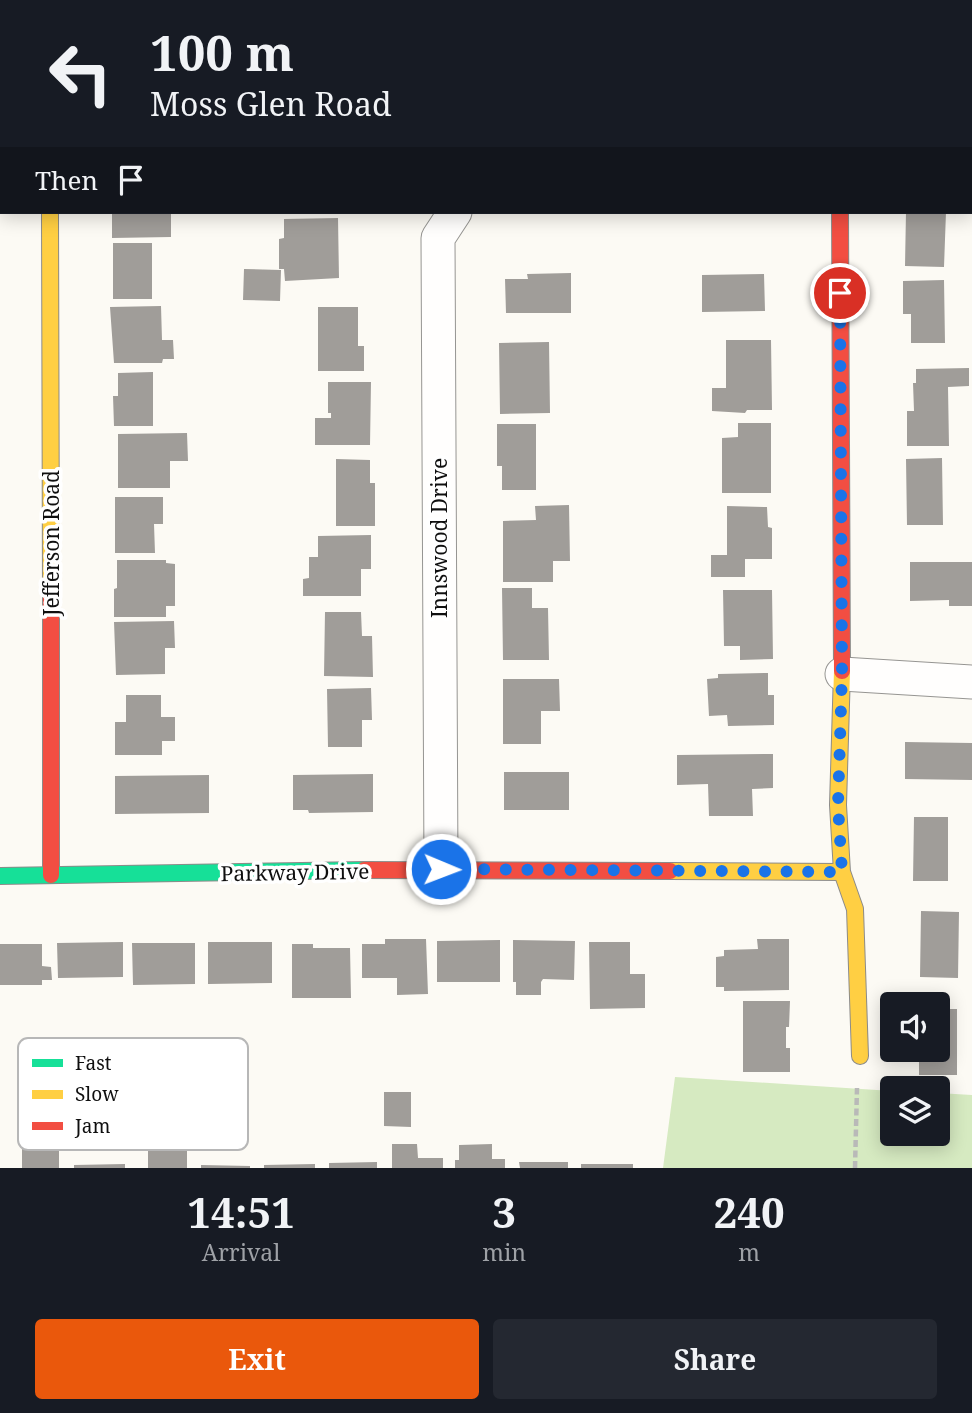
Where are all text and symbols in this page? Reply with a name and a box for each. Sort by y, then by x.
text: 100 m [150,19,294,85]
icon: left [35,28,126,119]
text: Moss Glen Road [150,82,392,125]
icon: arrive [112,161,150,199]
text: Then [35,162,98,198]
pin [810,263,870,323]
icon: arrive [821,274,859,312]
street label: Innswood Drive [425,458,453,618]
street label: Jefferson Road [37,470,65,617]
position arrow [404,832,478,906]
street label: Parkway Drive [220,857,370,887]
map controls [880,992,950,1146]
button: sound [880,992,950,1062]
legend [18,1038,248,1150]
text: Fast [75,1050,112,1076]
button: layers [880,1076,950,1146]
text: Slow [75,1081,119,1107]
text: Jam [74,1113,110,1139]
text: 14:51 [187,1183,295,1240]
text: 3 [492,1183,516,1240]
text: 240 [713,1183,785,1240]
text: Arrival [202,1236,280,1268]
text: min [482,1236,526,1268]
text: m [738,1236,760,1268]
button: Exit [35,1319,479,1399]
button: Share [493,1319,937,1399]

